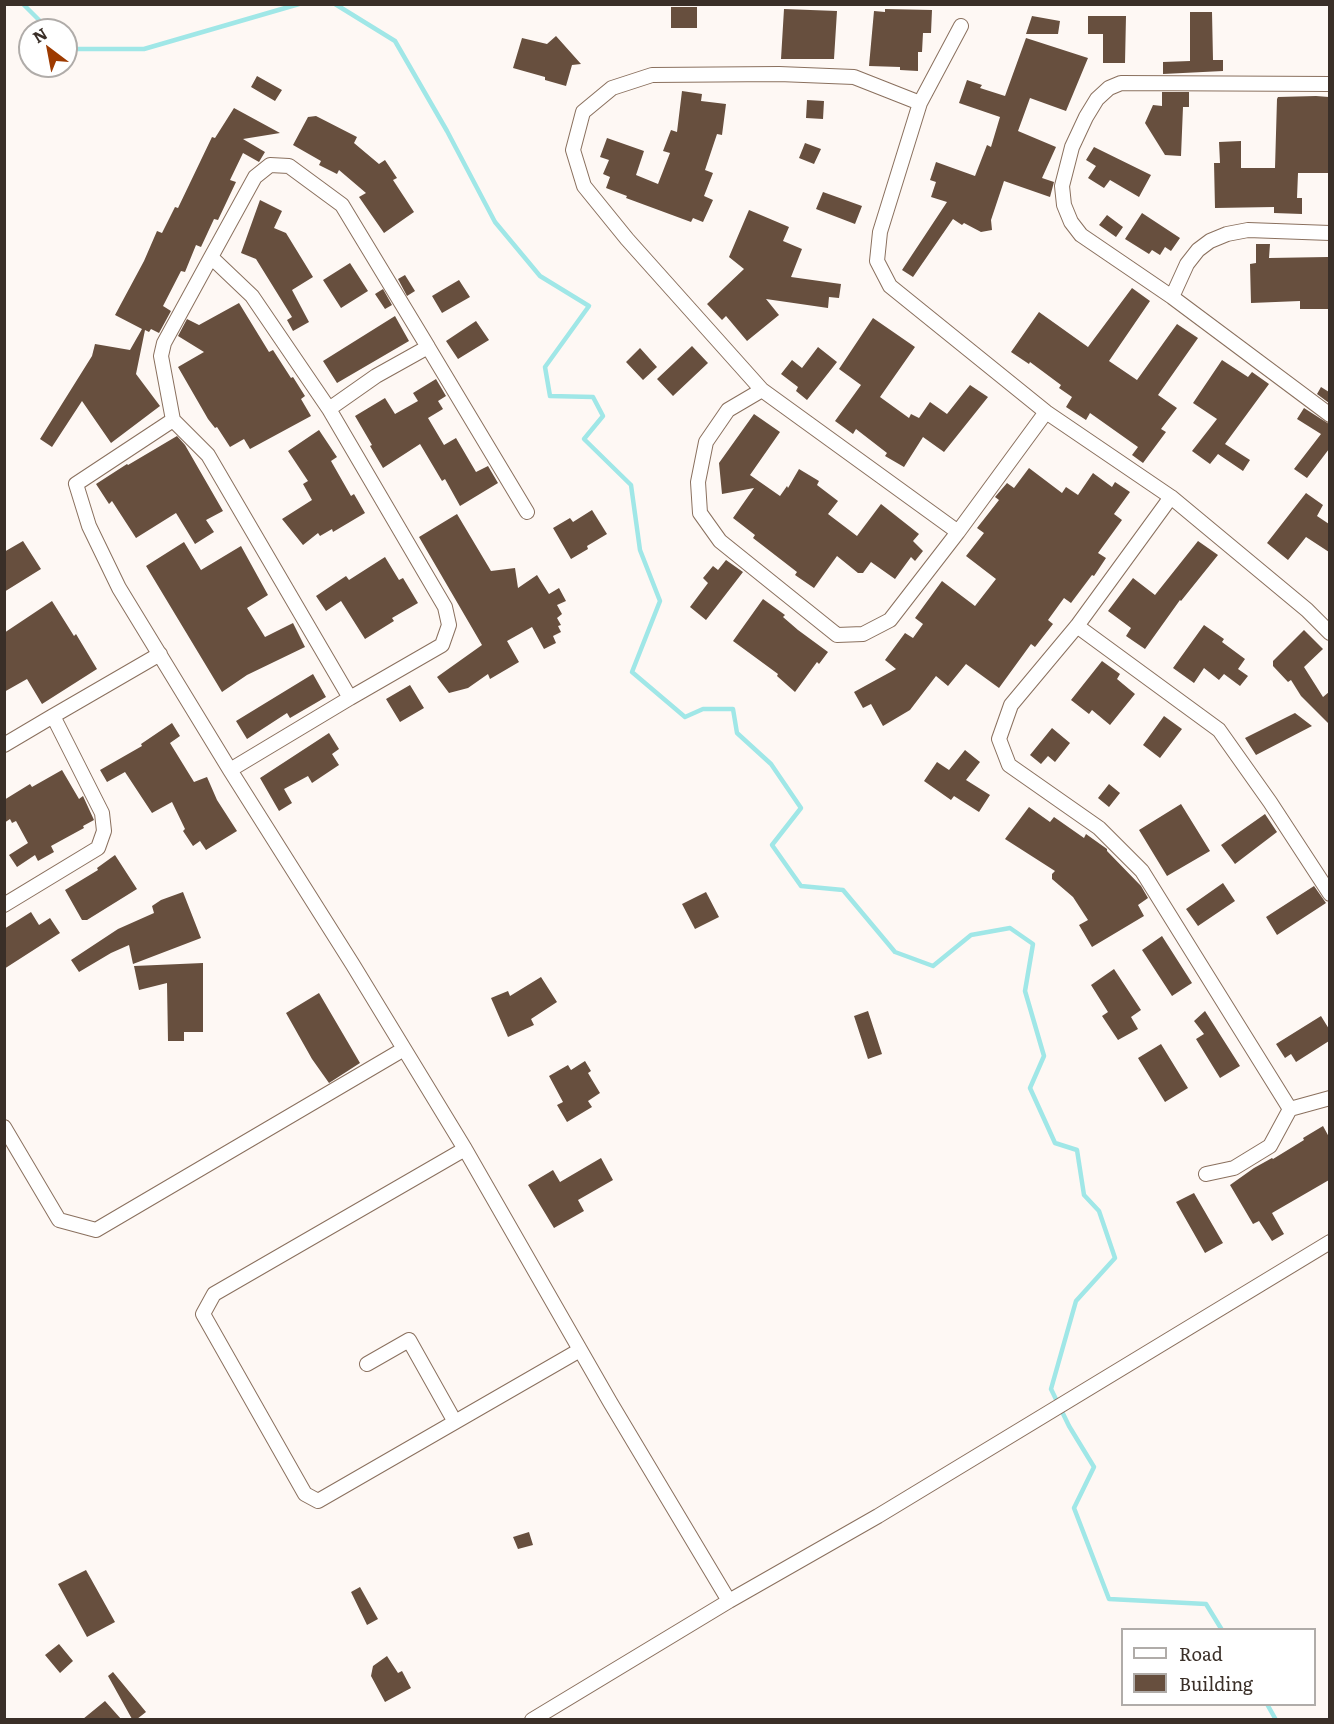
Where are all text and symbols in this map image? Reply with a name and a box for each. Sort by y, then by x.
north arrow [18,18,78,78]
text: N [27,21,52,48]
legend [1121,1628,1316,1706]
text: Road [1179,1640,1223,1667]
text: Building [1179,1670,1253,1697]

